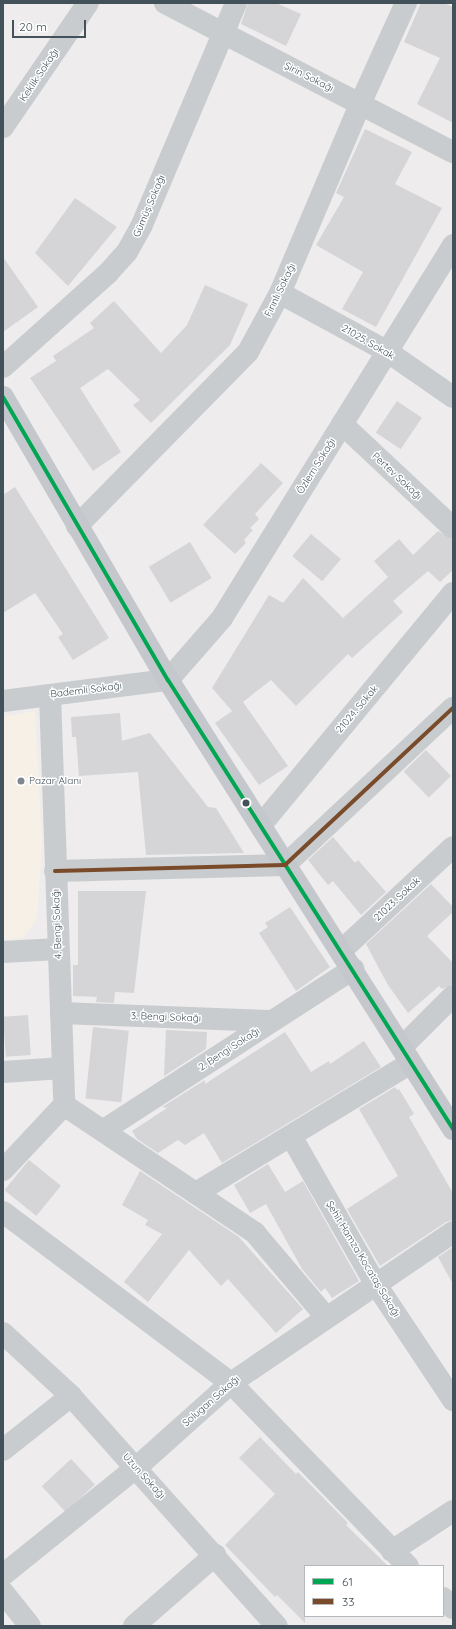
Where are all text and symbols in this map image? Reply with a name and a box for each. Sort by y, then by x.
scale bar [14,12,88,38]
text: 20 m [19,19,47,34]
street label: Keklik Sokağı [17,46,61,104]
street label: Şirin Sokağı [282,59,336,95]
street label: Gümüş Sokağı [131,173,167,239]
street label: Fırınlı Sokağı [262,261,298,319]
street label: 21025. Sokak [340,322,396,362]
street label: Özlem Sokağı [294,436,338,496]
street label: Pertev Sokağı [370,450,424,502]
street label: Bademli Sokağı [50,680,122,700]
street label: 21024. Sokak [334,683,380,735]
place label: Pazar Alanı [29,775,81,787]
marker: Pazar Alanı [16,776,26,786]
unlabelled marker [241,798,251,808]
street label: 21023. Sokak [371,875,423,923]
street label: 4. Bengi Sokağı [50,889,64,959]
street label: 3. Bengi Sokağı [131,1010,201,1024]
street label: 2. Bengi Sokağı [196,1025,262,1073]
street label: Şehit Hamza Kocataş Sokağı [324,1199,402,1319]
street label: Solugan Sokağı [180,1373,242,1429]
street label: Uzun Sokağı [120,1451,168,1501]
legend [304,1565,444,1617]
text: 61 [342,1574,353,1589]
text: 33 [342,1594,355,1609]

